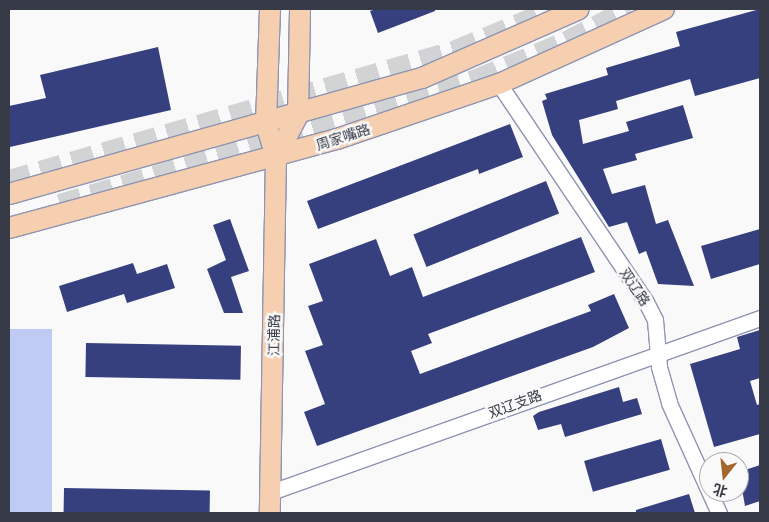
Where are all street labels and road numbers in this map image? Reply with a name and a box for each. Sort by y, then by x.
street label: 周家嘴路 [314,120,372,154]
street label: 双辽路 [616,265,654,309]
street label: 江浦路 [265,314,283,356]
street label: 双辽支路 [486,387,544,421]

